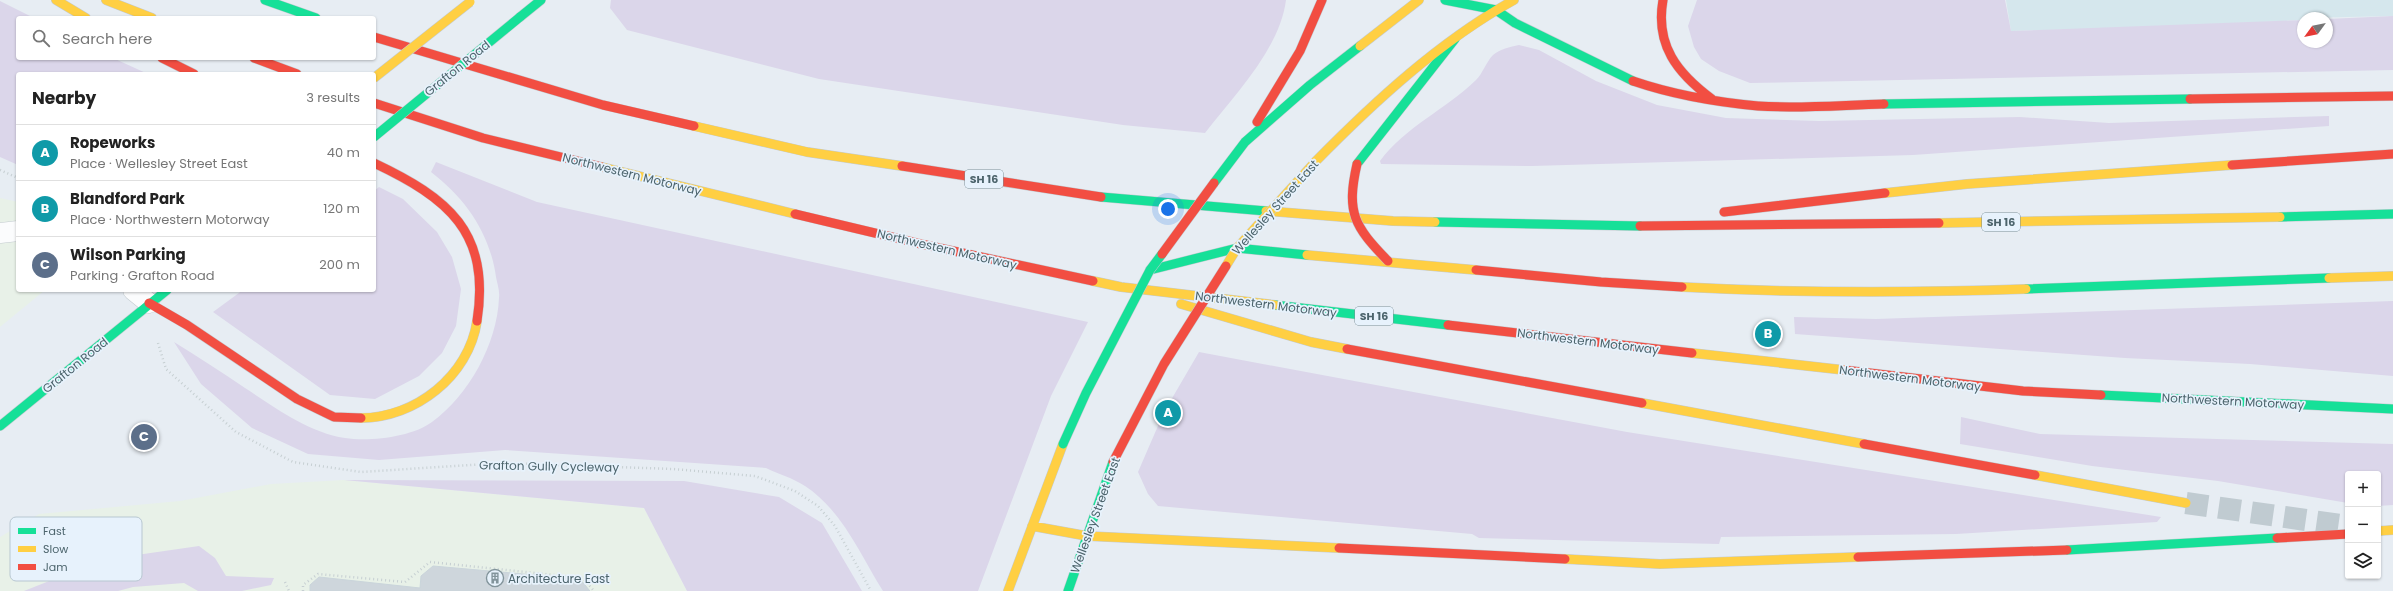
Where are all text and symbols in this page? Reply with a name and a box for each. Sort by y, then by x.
north arrow [2297,12,2333,48]
search box [16,16,376,60]
icon: search [30,27,52,49]
text: Search here [62,28,152,49]
street label: Grafton Road [421,36,493,100]
text: Nearby [32,86,96,110]
text: 3 results [306,88,360,107]
text: Ropeworks [70,132,155,153]
text: A [40,143,50,162]
text: 40 m [327,143,360,162]
street label: Northwestern Motorway [561,149,703,200]
text: Place · Wellesley Street East [70,154,248,173]
street label: Wellesley Street East [1228,156,1322,258]
road number: SH 16 [965,170,1003,188]
text: Blandford Park [70,188,185,209]
text: B [41,199,49,218]
text: 120 m [323,199,360,218]
your location [1158,199,1178,219]
text: Place · Northwestern Motorway [70,210,270,229]
road number: SH 16 [1982,213,2020,231]
street label: Northwestern Motorway [876,225,1019,273]
text: Wilson Parking [70,244,186,265]
text: C [40,255,50,274]
text: 200 m [319,255,360,274]
text: Parking · Grafton Road [70,266,215,285]
street label: Northwestern Motorway [1194,287,1338,321]
road number: SH 16 [1355,307,1393,325]
pin: B [1755,319,1781,349]
street label: Northwestern Motorway [1516,324,1660,358]
street label: Grafton Road [39,333,111,397]
street label: Northwestern Motorway [1838,361,1982,395]
street label: Northwestern Motorway [2161,389,2305,413]
pin: A [1155,398,1181,428]
pin: C [131,422,157,452]
street label: Wellesley Street East [1066,455,1124,575]
street label: Grafton Gully Cycleway [479,456,619,476]
map controls [2345,471,2381,579]
button: + [2345,471,2381,507]
button: − [2345,507,2381,543]
legend [10,517,142,581]
text: Fast [43,523,66,539]
text: Slow [43,541,68,557]
button: layers [2345,543,2381,579]
text: Jam [43,559,68,575]
building icon: Architecture East [485,568,505,588]
place label: Architecture East [508,570,610,587]

